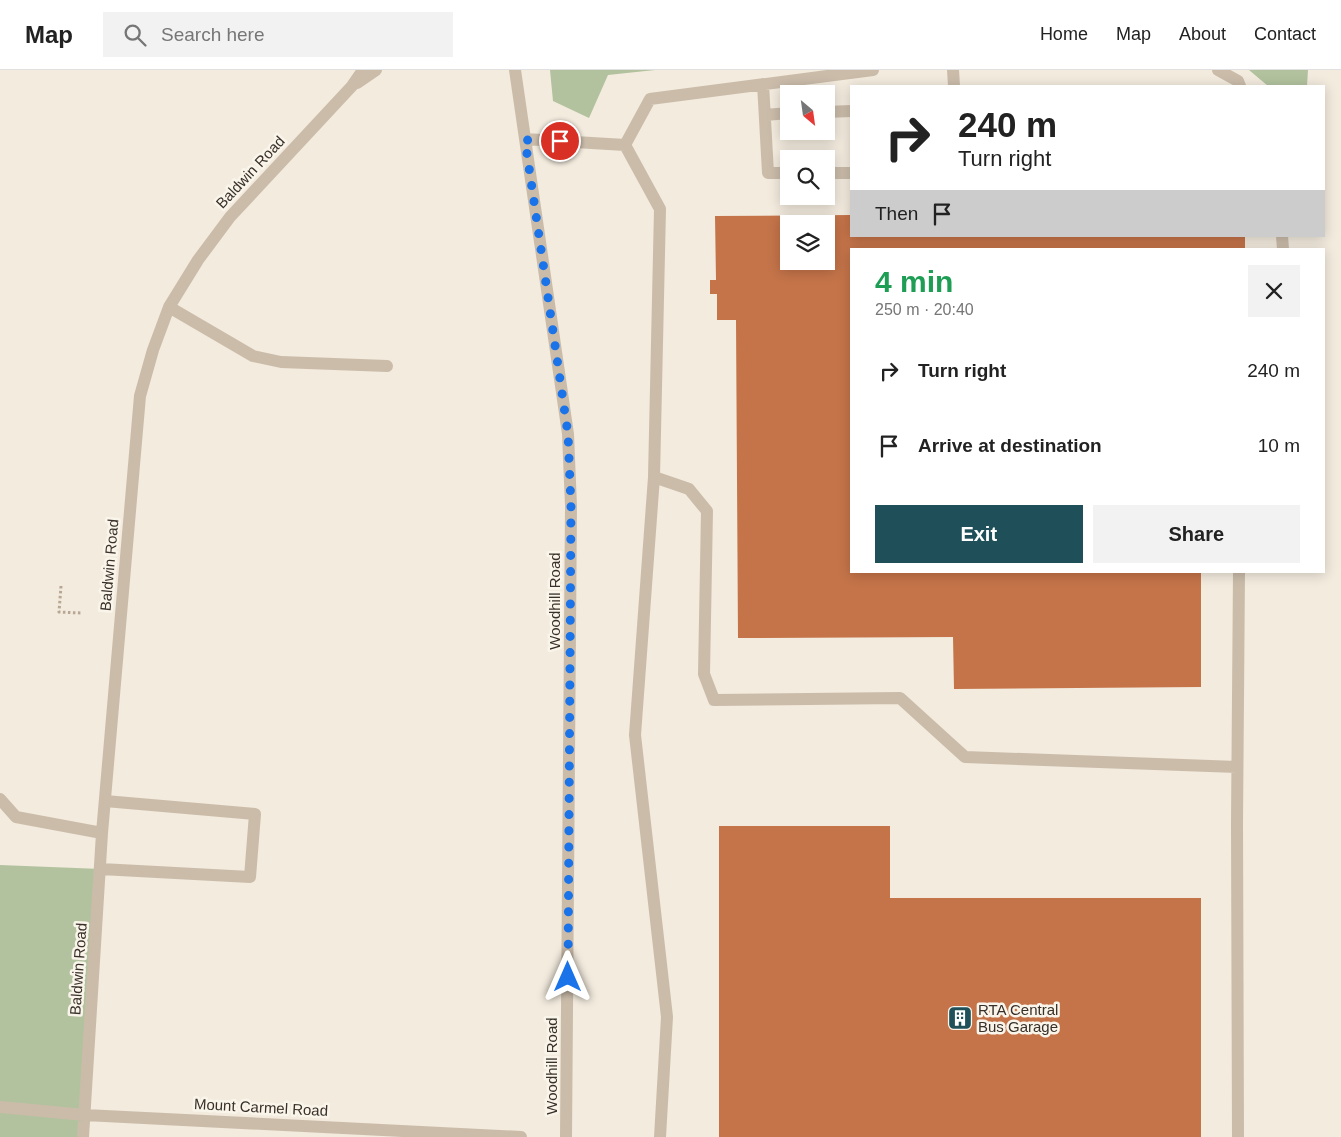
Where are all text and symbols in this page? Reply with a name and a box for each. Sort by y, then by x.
search box [103,12,453,57]
text: Map [25,21,73,48]
icon: search [121,21,149,49]
text: Search here [161,24,265,45]
text: Home [1040,24,1088,44]
text: Map [1116,24,1151,44]
text: About [1179,24,1226,44]
text: Contact [1254,24,1316,44]
north arrow [780,85,835,140]
map controls [780,85,835,270]
icon: right [875,105,940,170]
text: 240 m [958,105,1057,144]
pin [539,120,581,162]
icon: arrive [546,127,574,155]
street label: Baldwin Road [212,132,288,212]
text: Turn right [958,146,1051,171]
button: search [780,150,835,205]
icon: arrive [928,200,956,228]
text: Then [875,203,918,224]
button: layers [780,215,835,270]
text: 4 min [875,265,953,298]
button: close [1248,265,1300,317]
text: 250 m · 20:40 [875,301,974,318]
icon: right [875,357,903,385]
text: Turn right [918,360,1006,381]
text: 240 m [1247,360,1300,381]
icon: arrive [875,432,903,460]
text: Arrive at destination [918,435,1102,456]
text: 10 m [1258,435,1300,456]
button: Exit [875,505,1083,563]
button: Share [1093,505,1300,563]
street label: Baldwin Road [96,518,122,612]
street label: Woodhill Road [546,552,563,650]
street label: Baldwin Road [66,922,90,1016]
position arrow [541,950,593,1002]
place label: RTA Central Bus Garage [978,1001,1058,1035]
building icon: RTA Central Bus Garage [947,1005,973,1031]
street label: Woodhill Road [543,1017,560,1115]
street label: Mount Carmel Road [194,1095,328,1119]

